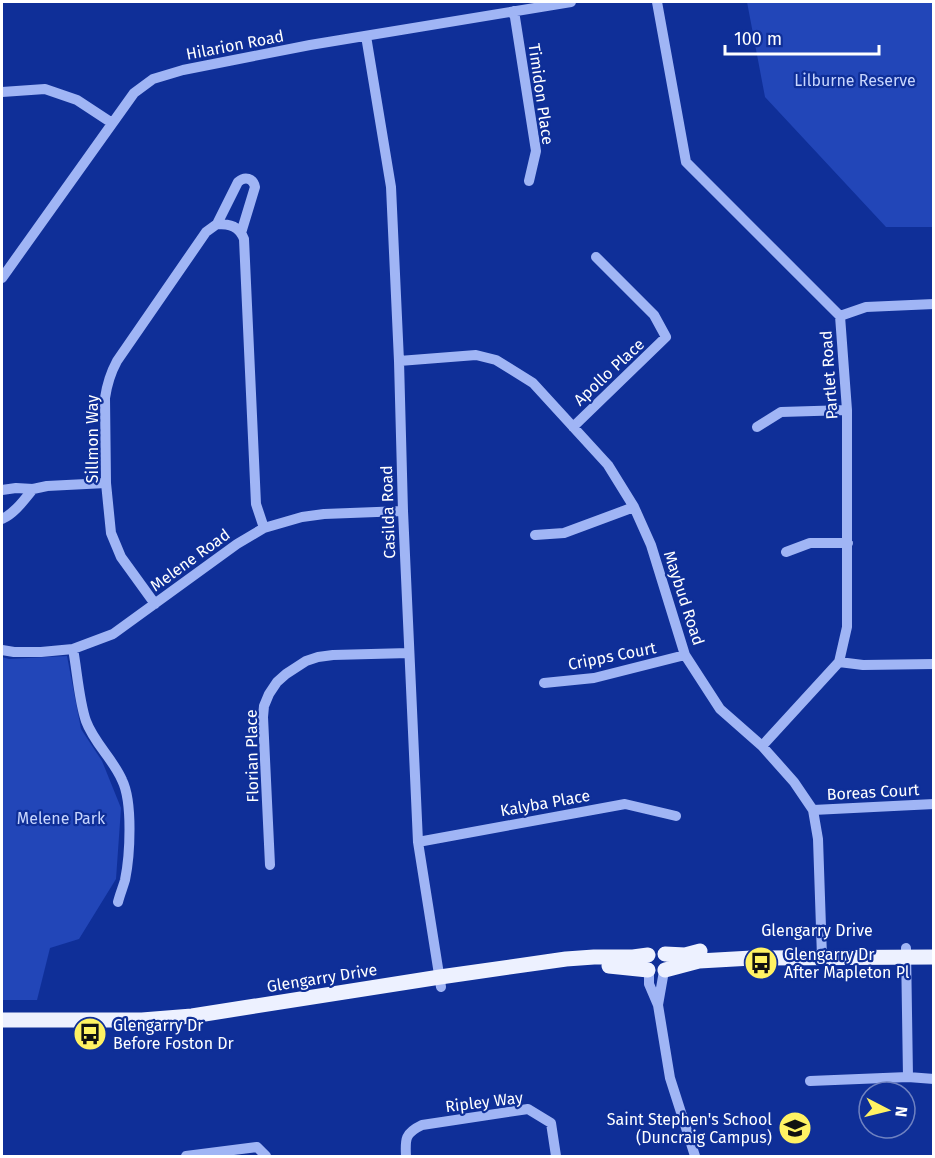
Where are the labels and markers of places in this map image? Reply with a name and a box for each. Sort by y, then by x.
bus stop icon: Glengarry Dr After Mapleton Pl [743,945,779,981]
place label: Glengarry Dr After Mapleton Pl [784,945,910,982]
bus stop icon: Glengarry Dr Before Foston Dr [72,1016,108,1052]
place label: Glengarry Dr Before Foston Dr [113,1016,235,1053]
place label: Saint Stephen's School (Duncraig Campus) [607,1110,772,1147]
school or university icon: Saint Stephen's School (Duncraig Campus) [777,1110,813,1146]

